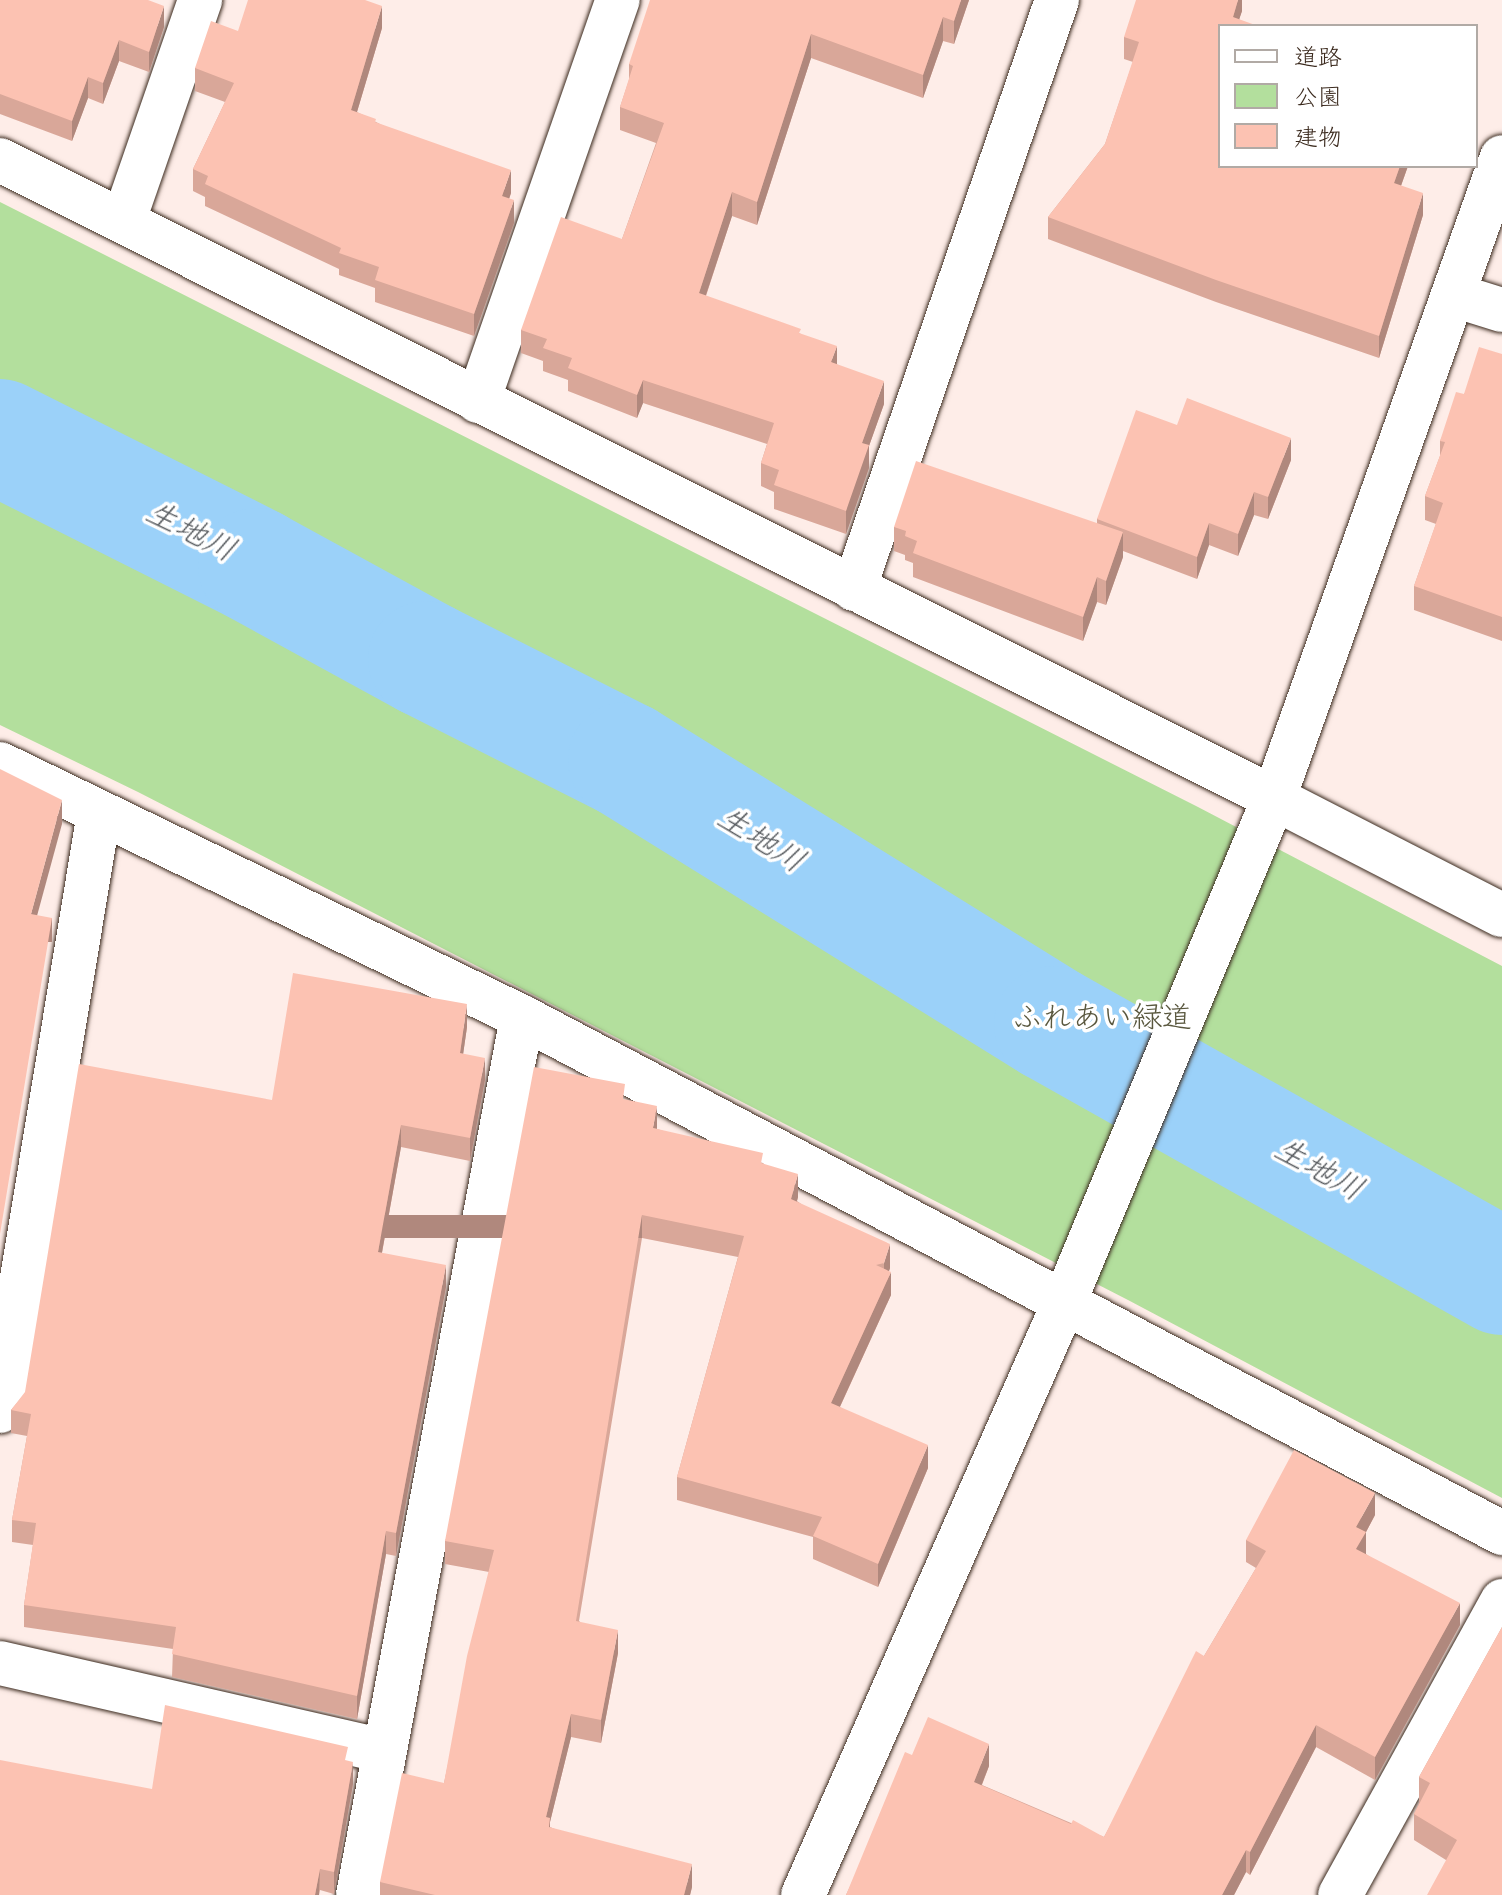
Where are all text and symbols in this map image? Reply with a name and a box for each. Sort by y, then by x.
legend [1218,24,1478,168]
text: 道路 [1294,46,1342,75]
text: 公園 [1294,86,1342,115]
text: 建物 [1294,126,1342,155]
water label: 生地川 [138,496,240,574]
water label: 生地川 [708,801,810,885]
park label: ふれあい緑道 [1012,1004,1192,1040]
water label: 生地川 [1266,1133,1368,1213]

